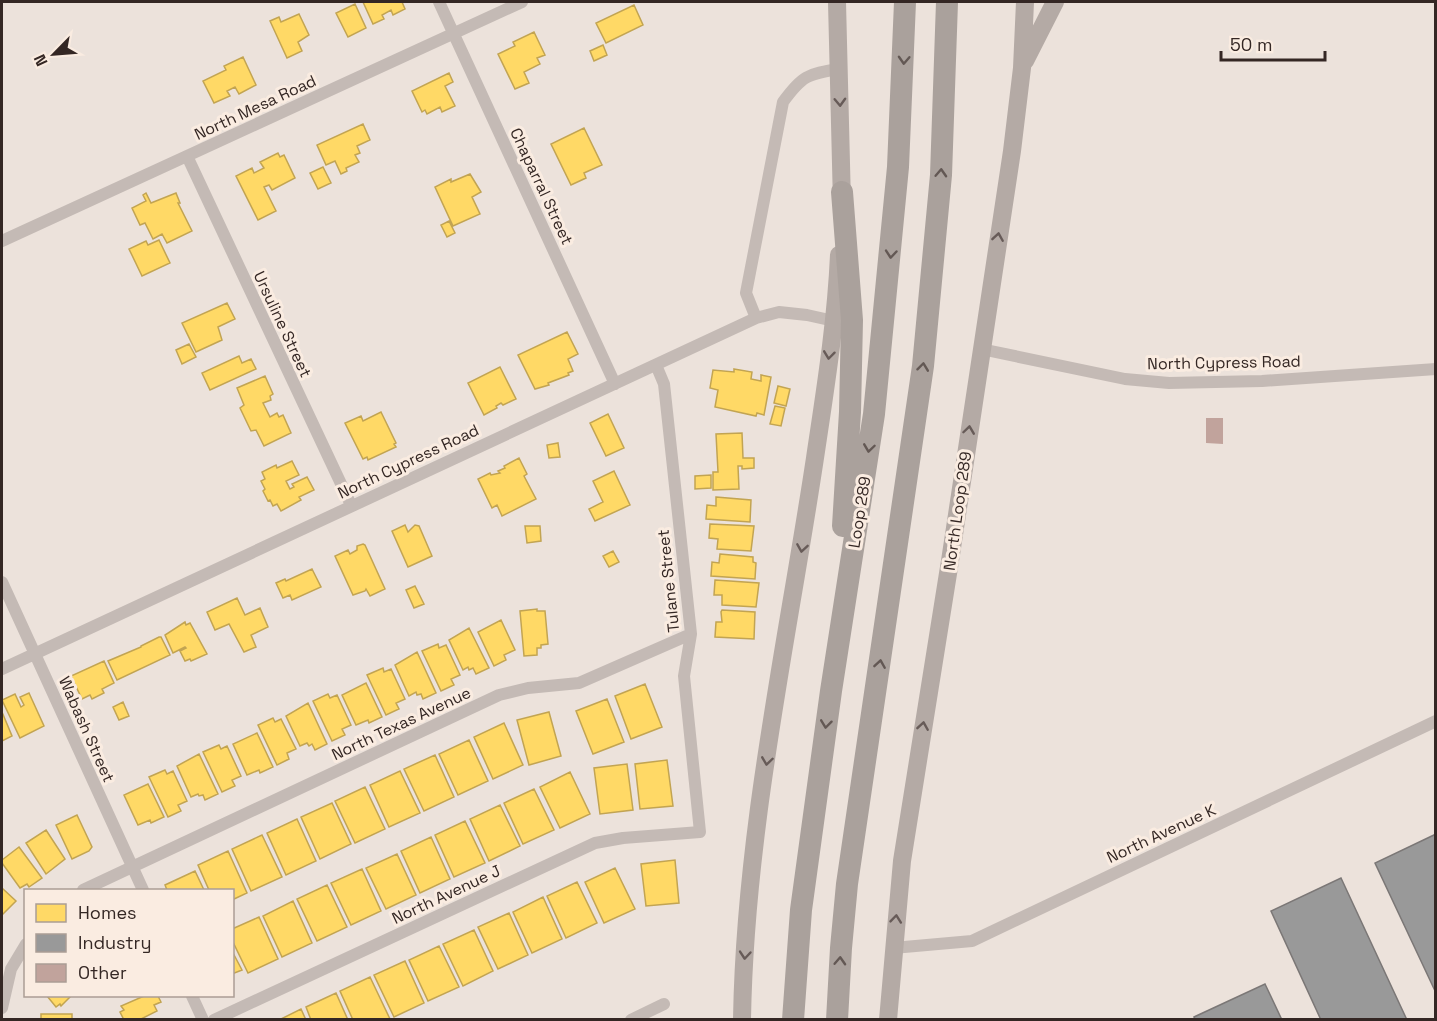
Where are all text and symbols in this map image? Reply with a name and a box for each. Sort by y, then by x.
north arrow [24,24,84,84]
scale bar [1221,24,1324,62]
text: 50 m [1230,33,1272,56]
text: N [29,51,53,69]
one-way arrow [897,55,910,64]
street label: North Mesa Road [191,70,320,145]
one-way arrow [833,97,846,106]
street label: Chaparral Street [505,124,578,248]
one-way arrow [935,168,948,177]
one-way arrow [991,232,1003,242]
one-way arrow [884,250,897,259]
street label: Ursuline Street [249,268,316,381]
one-way arrow [824,350,836,359]
street label: North Cypress Road [1147,351,1301,374]
one-way arrow [916,362,929,372]
street label: North Cypress Road [334,419,482,503]
one-way arrow [963,425,975,434]
one-way arrow [863,444,875,453]
street label: North Loop 289 [939,450,976,572]
street label: Loop 289 [843,475,876,549]
street label: Tulane Street [653,528,684,633]
one-way arrow [796,543,808,552]
one-way arrow [873,659,885,668]
street label: Wabash Street [54,673,119,785]
street label: North Texas Avenue [328,682,474,765]
one-way arrow [821,719,833,729]
one-way arrow [917,722,929,731]
one-way arrow [761,756,774,765]
street label: North Avenue K [1103,799,1219,868]
street label: North Avenue J [388,860,504,929]
legend [24,889,234,997]
text: Homes [78,901,137,924]
one-way arrow [889,915,902,924]
text: Industry [78,931,151,954]
one-way arrow [739,950,752,959]
one-way arrow [833,957,846,966]
text: Other [78,961,127,984]

